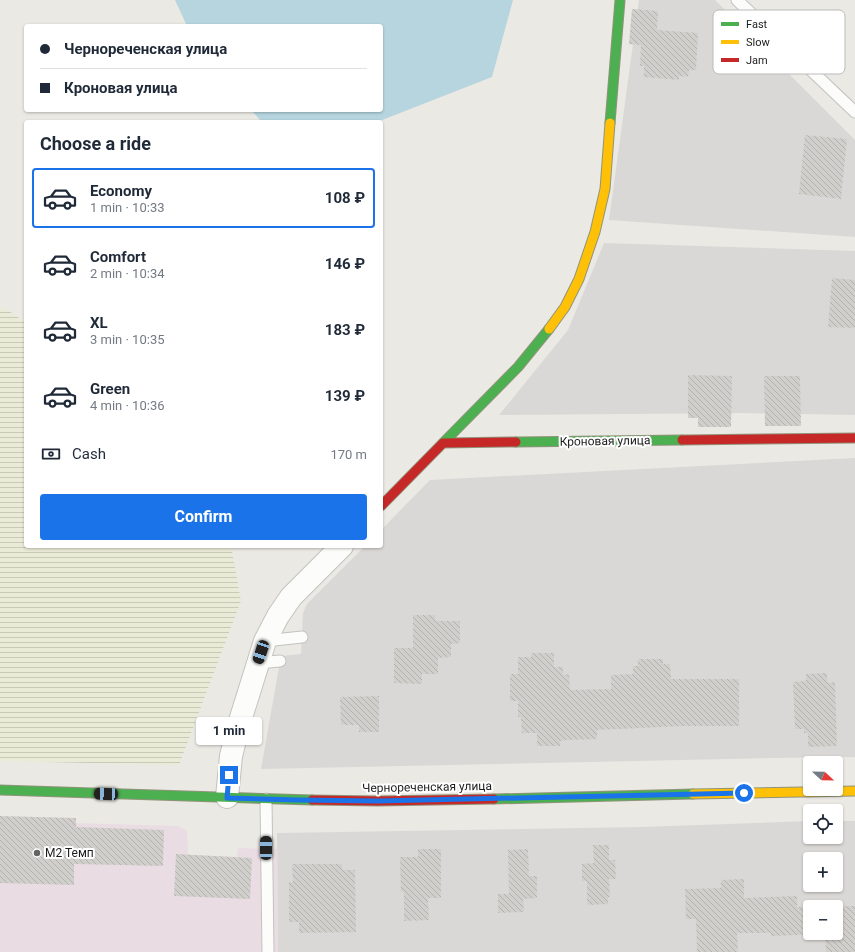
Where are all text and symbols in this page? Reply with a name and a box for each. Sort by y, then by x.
legend [713,10,845,74]
text: Fast [746,18,768,31]
text: Slow [746,36,770,49]
text: Чернореченская улица [64,40,227,58]
text: Jam [746,54,768,67]
text: Кроновая улица [64,79,178,97]
text: Choose a ride [40,133,151,154]
icon: car [42,180,78,216]
text: Economy [90,182,152,200]
text: 108 ₽ [325,189,365,207]
text: 1 min · 10:33 [90,200,165,215]
icon: car [42,246,78,282]
text: Comfort [90,248,146,266]
text: 146 ₽ [325,255,365,273]
text: 2 min · 10:34 [90,266,165,281]
icon: car [42,312,78,348]
text: XL [90,314,108,332]
text: 183 ₽ [325,321,365,339]
text: 3 min · 10:35 [90,332,165,347]
icon: car [42,378,78,414]
text: Green [90,380,130,398]
text: 139 ₽ [325,387,365,405]
text: 4 min · 10:36 [90,398,165,413]
street label: Кроновая улица [559,433,651,449]
icon: cash [40,443,62,465]
text: Cash [72,445,106,463]
text: 170 m [330,447,367,462]
button: Confirm [40,494,367,540]
car [252,639,270,665]
callout: 1 min [196,717,262,745]
text: 1 min [213,723,245,738]
north arrow [803,756,843,796]
map controls [803,756,843,940]
route end [220,766,238,784]
street label: Чернореченская улица [362,779,492,795]
route start [735,784,753,802]
car [94,788,118,800]
button: locate [803,804,843,844]
car [260,836,272,860]
place label: М2 Темп [45,846,94,860]
marker: М2 Темп [32,848,42,858]
button: + [803,852,843,892]
button: − [803,900,843,940]

